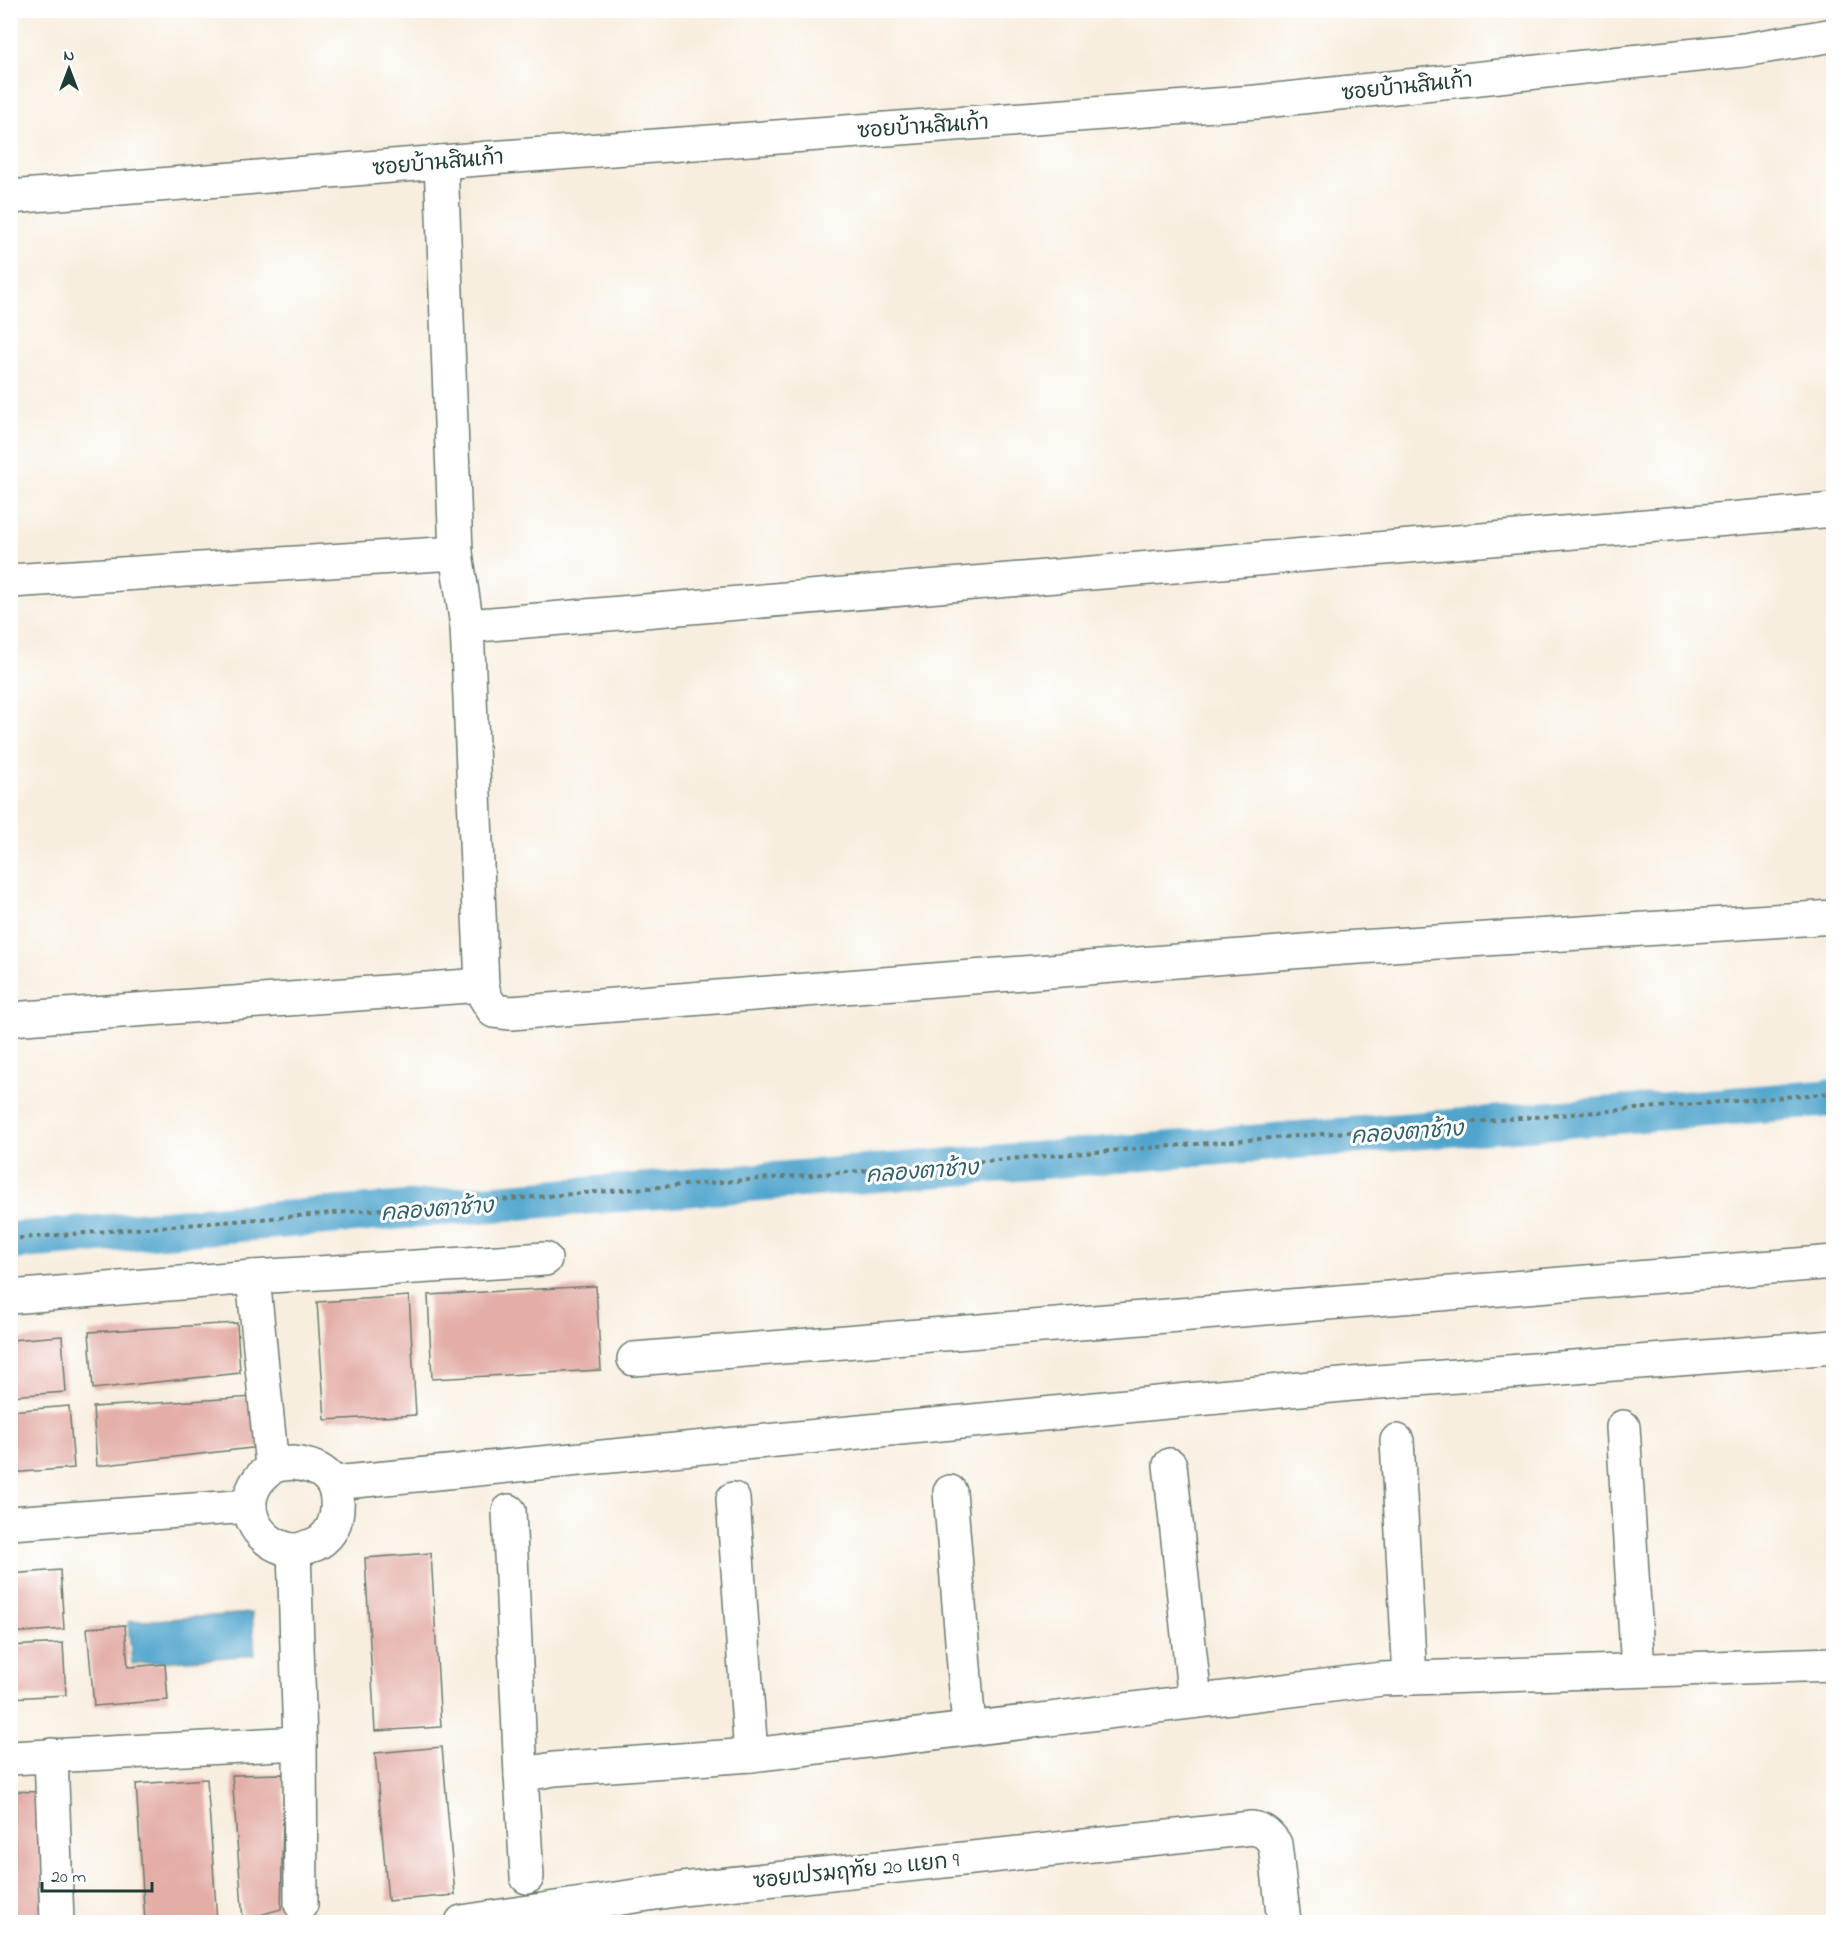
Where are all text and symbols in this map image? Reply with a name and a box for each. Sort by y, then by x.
north arrow [39,39,99,99]
text: N [64,44,75,68]
street label: ซอยบ้านสินเก้า [1340,66,1474,110]
street label: ซอยบ้านสินเก้า [856,108,990,148]
street label: ซอยบ้านสินเก้า [371,143,505,185]
water label: คลองตาช้าง [1350,1114,1467,1154]
water label: คลองตาช้าง [865,1153,982,1193]
water label: คลองตาช้าง [380,1191,497,1231]
street label: ซอยเปรมฤทัย 20 แยก 9 [752,1846,962,1898]
scale bar [42,1855,152,1893]
text: 20 m [51,1865,86,1891]

